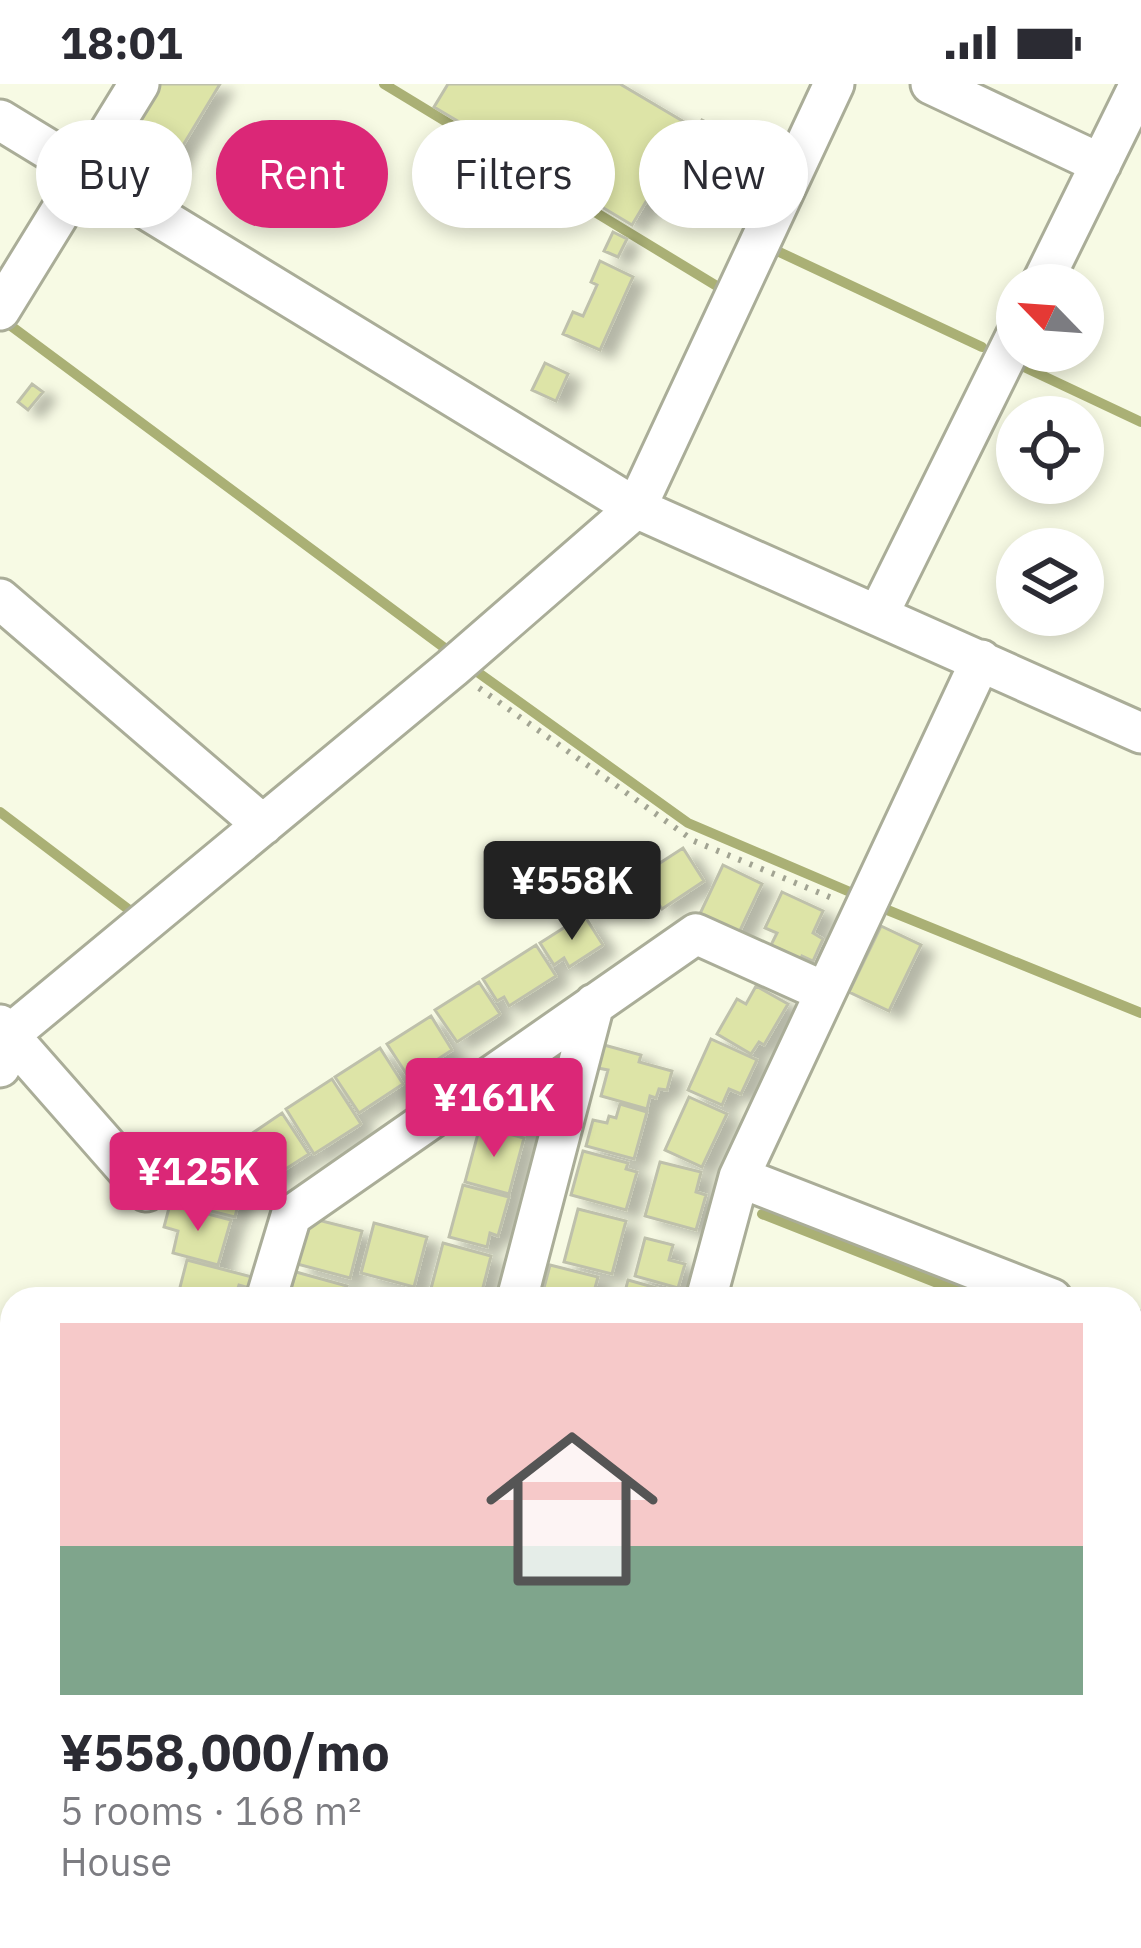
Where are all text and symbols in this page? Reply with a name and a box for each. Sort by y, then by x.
text: 18:01 [60,13,183,71]
chip: Buy [36,120,192,228]
chip: Rent [216,120,388,228]
chip: Filters [412,120,615,228]
chip: New [639,120,808,228]
north arrow [996,264,1104,372]
map controls [996,264,1104,636]
button: locate [996,396,1104,504]
button: layers [996,528,1104,636]
pin: ¥558K [488,841,656,943]
text: ¥558K [511,854,633,905]
pin: ¥161K [410,1058,578,1160]
text: ¥161K [433,1071,555,1122]
pin: ¥125K [114,1132,282,1234]
text: ¥125K [137,1145,259,1196]
icon: home [464,1401,680,1617]
text: ¥558,000/mo [60,1719,390,1785]
text: 5 rooms · 168 m² [60,1785,362,1836]
text: House [60,1836,172,1887]

